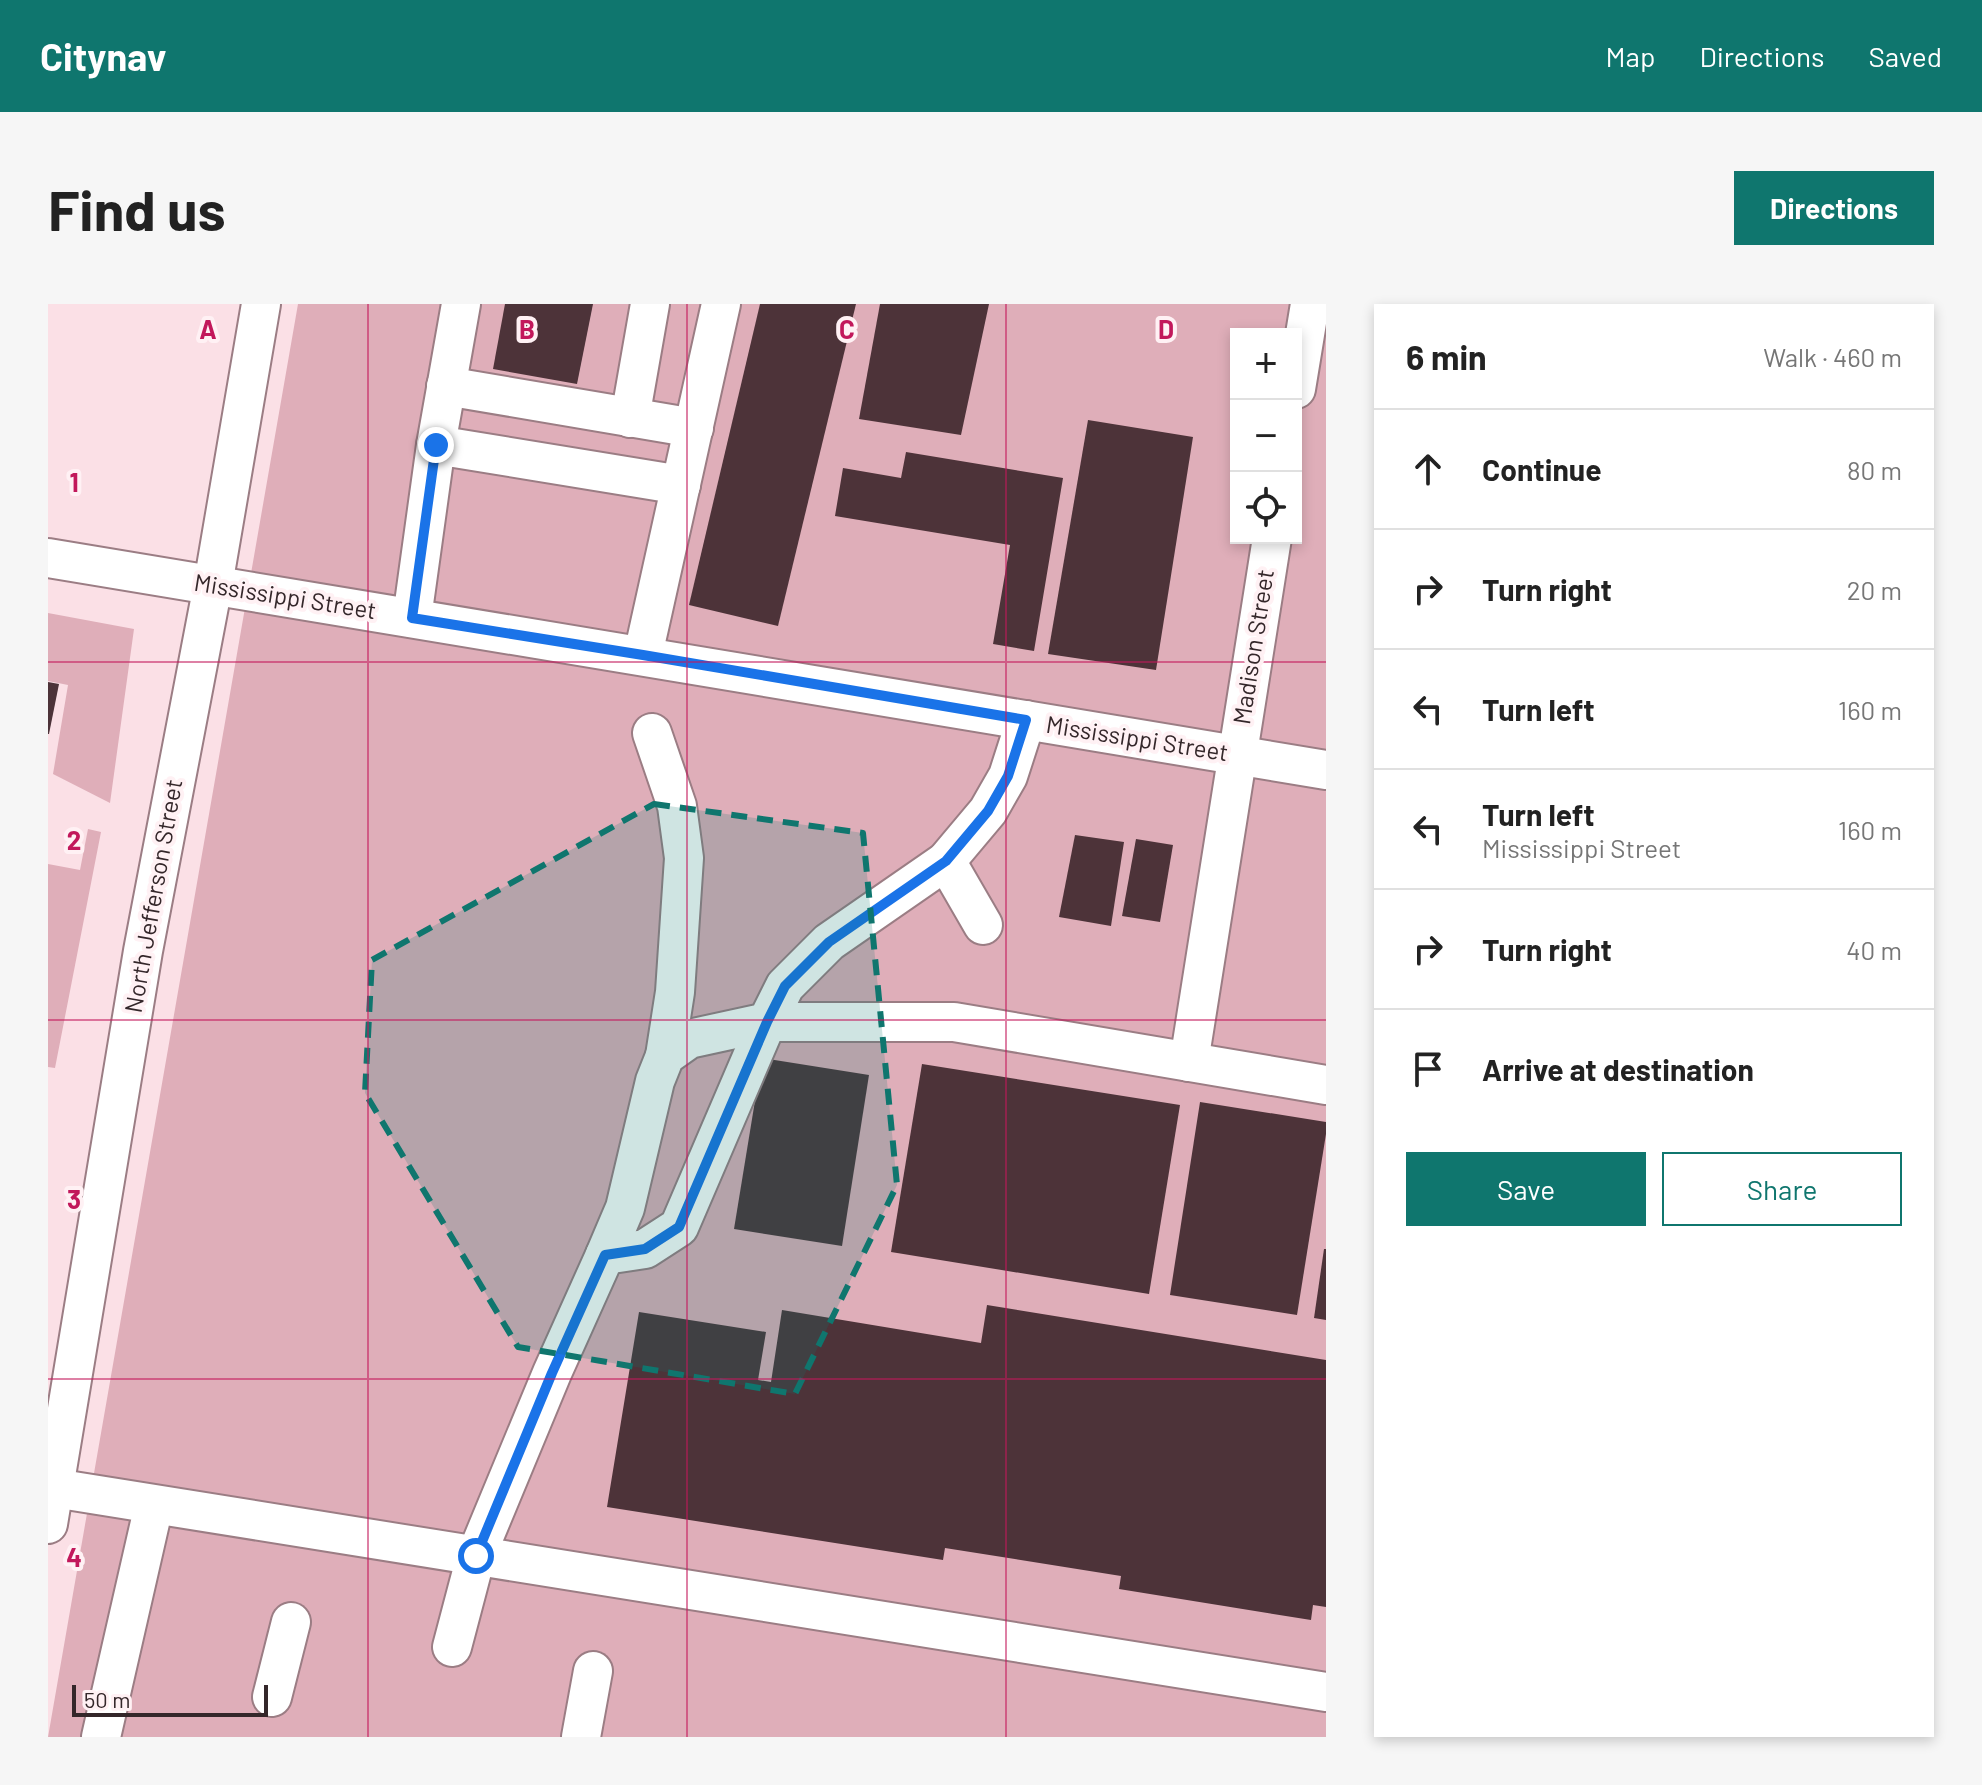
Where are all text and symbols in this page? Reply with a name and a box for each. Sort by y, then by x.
text: Citynav [40,33,166,79]
text: Map [1606,39,1655,73]
text: Directions [1699,39,1825,73]
text: Saved [1869,39,1942,73]
button: Directions [1734,171,1934,245]
text: Find us [48,175,226,242]
text: A [199,313,217,344]
text: B [519,313,535,344]
text: C [839,313,855,344]
text: D [1158,313,1174,344]
map controls [1230,328,1302,544]
button: + [1230,328,1302,400]
text: 6 min [1406,336,1487,377]
text: Walk · 460 m [1763,341,1902,372]
button: − [1230,400,1302,472]
route end [418,427,454,463]
icon: ahead [1406,447,1450,491]
text: Continue [1482,451,1602,487]
text: 80 m [1847,454,1902,485]
text: 1 [69,466,79,497]
button: locate [1230,472,1302,544]
street label: Mississippi Street [192,567,378,624]
street label: Madison Street [1226,567,1279,726]
icon: right [1406,567,1450,611]
text: Turn right [1482,571,1612,607]
text: 20 m [1847,574,1902,605]
icon: left [1406,687,1450,731]
text: Turn left [1482,691,1595,727]
text: 160 m [1838,694,1902,725]
street label: Mississippi Street [1044,709,1230,766]
street label: North Jefferson Street [118,777,187,1015]
text: Turn left [1482,796,1595,832]
icon: left [1406,807,1450,851]
text: 160 m [1838,814,1902,845]
text: 2 [67,824,81,855]
text: Mississippi Street [1482,832,1681,863]
icon: right [1406,927,1450,971]
text: Turn right [1482,931,1612,967]
text: 40 m [1846,934,1902,965]
icon: arrive [1406,1047,1450,1091]
text: Arrive at destination [1482,1051,1754,1087]
button: Save [1406,1152,1646,1226]
button: Share [1662,1152,1902,1226]
text: 3 [67,1183,81,1214]
route start [458,1538,494,1574]
text: 4 [66,1541,82,1572]
scale bar [72,1681,268,1717]
text: 50 m [84,1686,130,1712]

